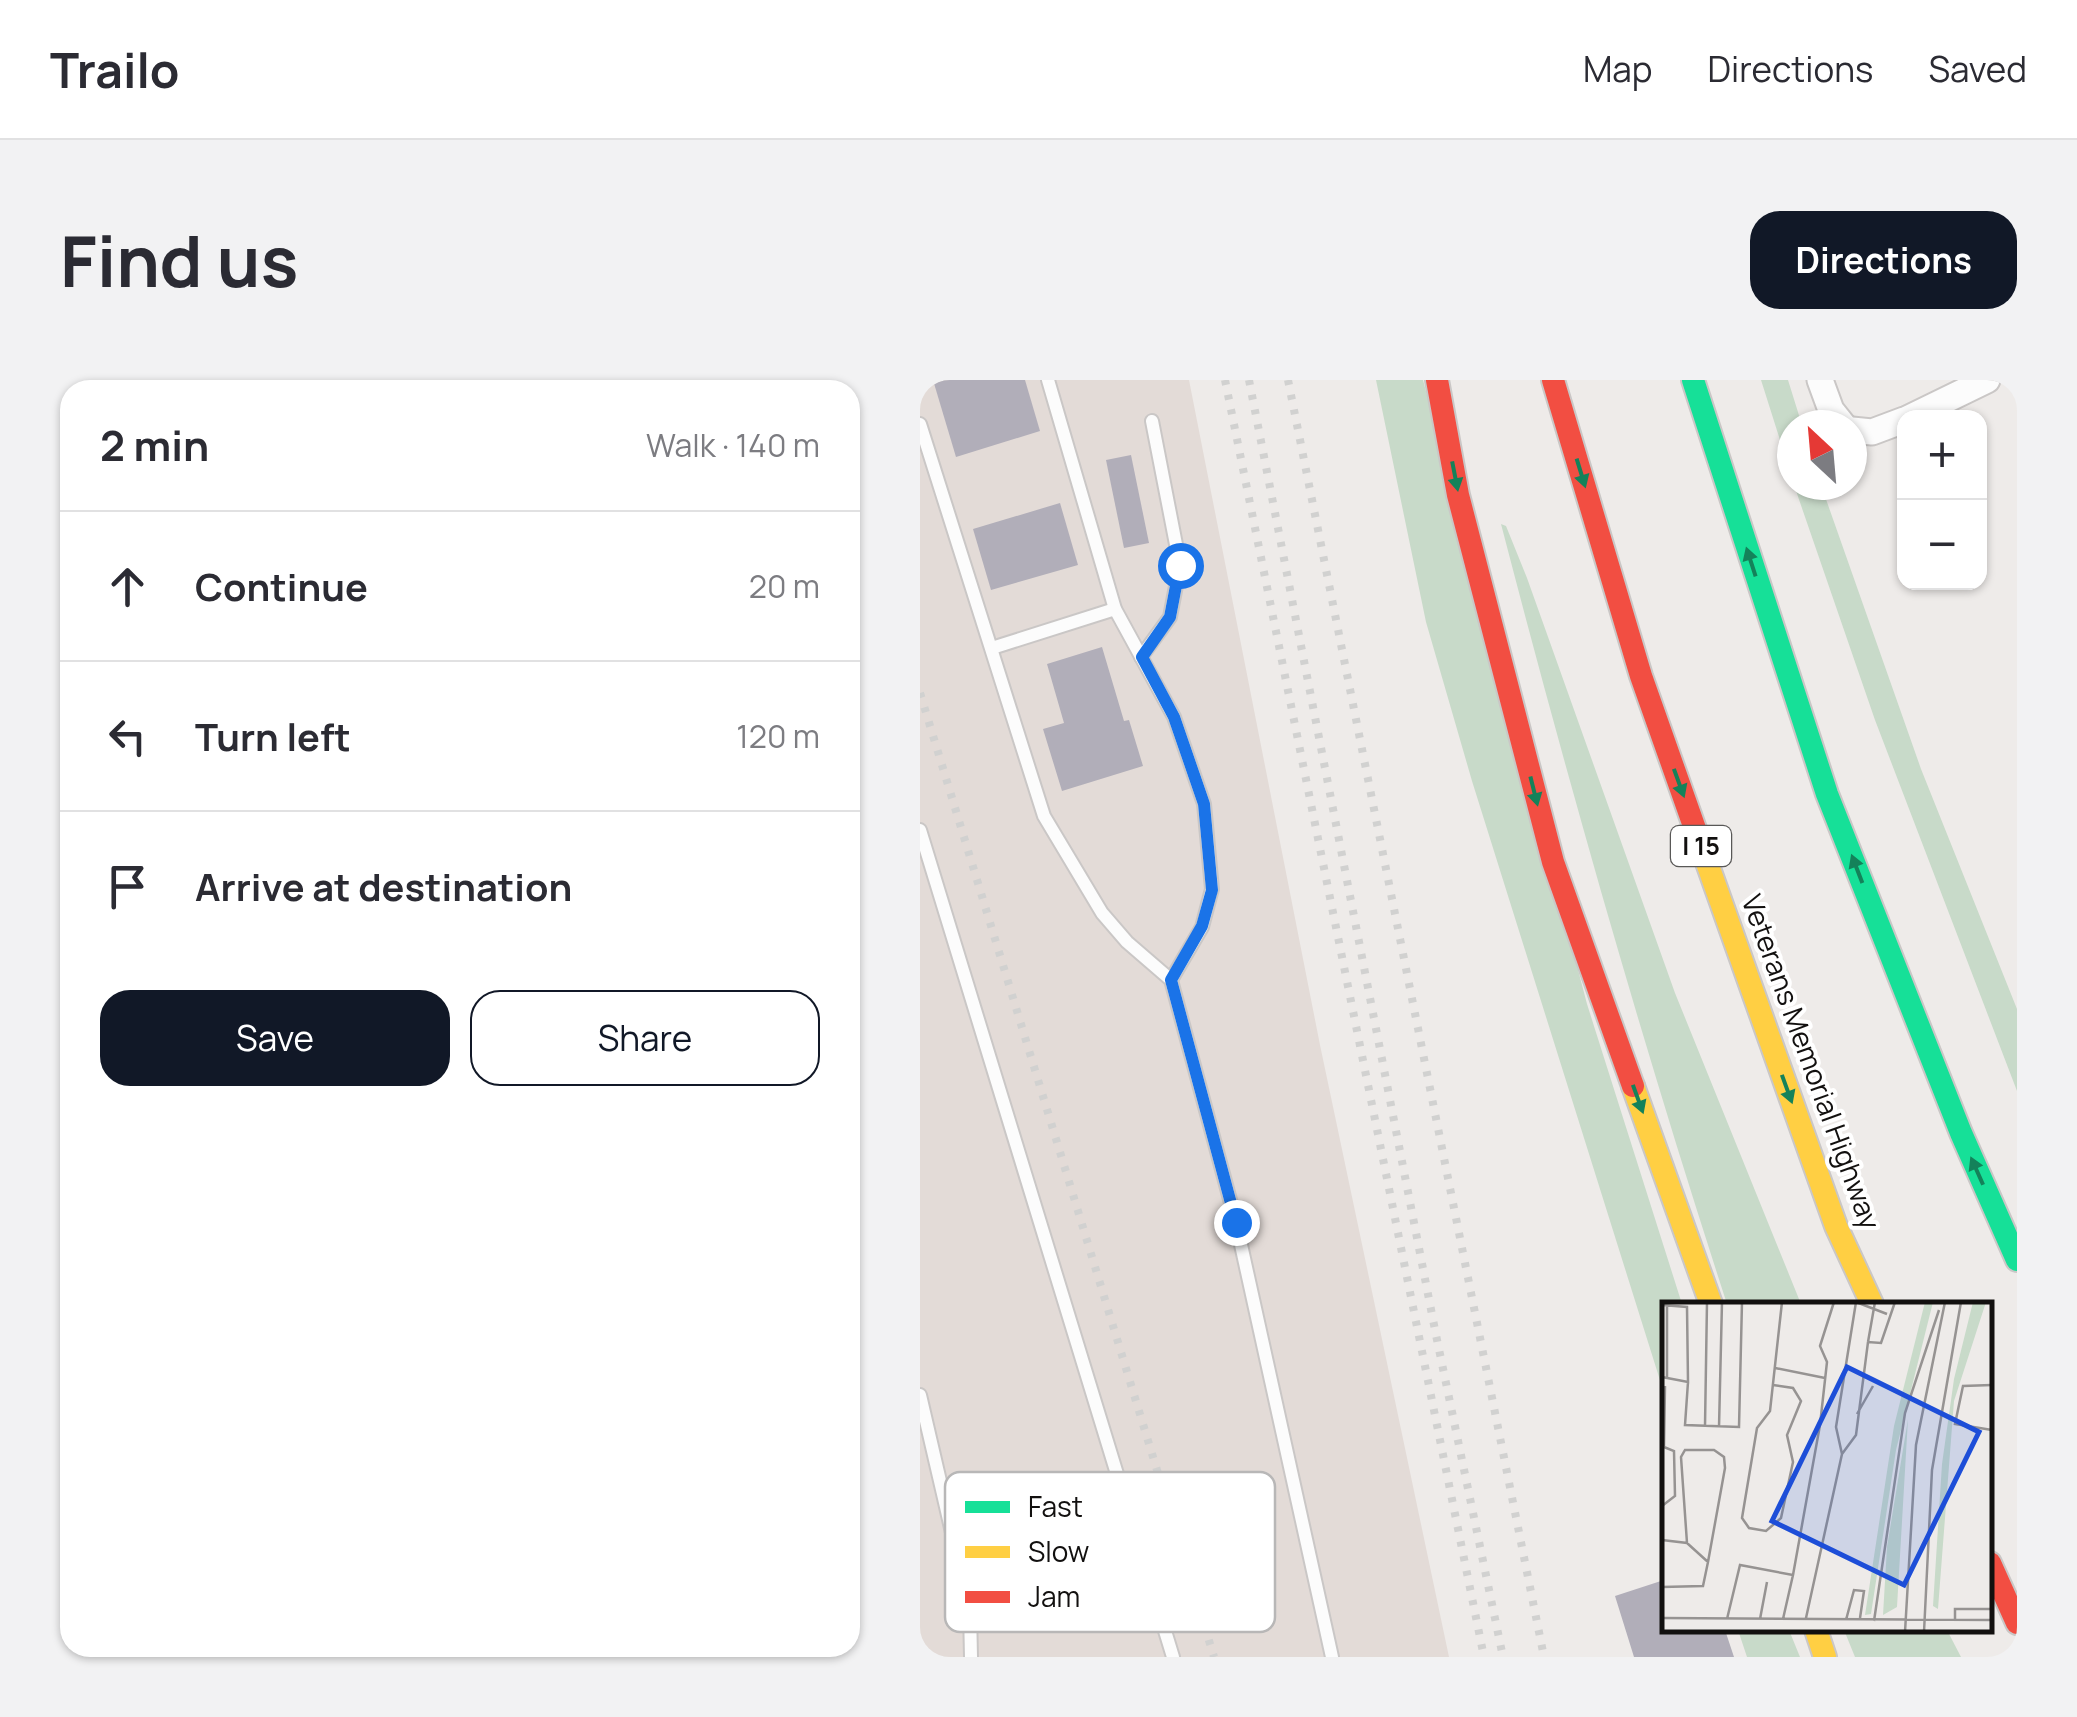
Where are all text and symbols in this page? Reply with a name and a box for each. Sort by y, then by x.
text: Trailo [50,37,180,102]
text: Map [1583,45,1653,93]
text: Directions [1708,45,1873,93]
text: Saved [1928,45,2027,93]
button: Directions [1750,211,2017,309]
text: Find us [60,212,298,308]
north arrow [1777,410,1867,500]
map controls [1897,410,1987,590]
button: + [1897,410,1987,500]
text: 2 min [100,416,209,474]
text: Walk · 140 m [646,423,820,467]
one-way arrow [1574,459,1589,489]
one-way arrow [1447,461,1463,492]
button: − [1897,500,1987,590]
route start [1158,543,1204,589]
one-way arrow [1743,546,1758,576]
icon: ahead [100,559,155,614]
text: Continue [195,560,368,612]
text: 20 m [749,564,820,608]
icon: left [100,709,155,764]
text: Turn left [195,710,351,762]
text: 120 m [736,714,820,758]
one-way arrow [1672,769,1687,799]
one-way arrow [1527,776,1543,807]
road number: I 15 [1671,826,1731,866]
one-way arrow [1848,854,1864,884]
icon: arrive [100,859,155,914]
text: Arrive at destination [195,860,572,912]
street label: Veterans Memorial Highway [1734,889,1890,1235]
button: Save [100,990,450,1086]
button: Share [470,990,820,1086]
one-way arrow [1781,1075,1796,1105]
one-way arrow [1631,1084,1646,1114]
one-way arrow [1969,1156,1986,1185]
route end [1214,1200,1260,1246]
inset map [1662,1302,1992,1632]
legend [945,1472,1275,1632]
text: Fast [1028,1487,1083,1525]
text: Slow [1028,1532,1089,1570]
text: Jam [1028,1577,1080,1615]

